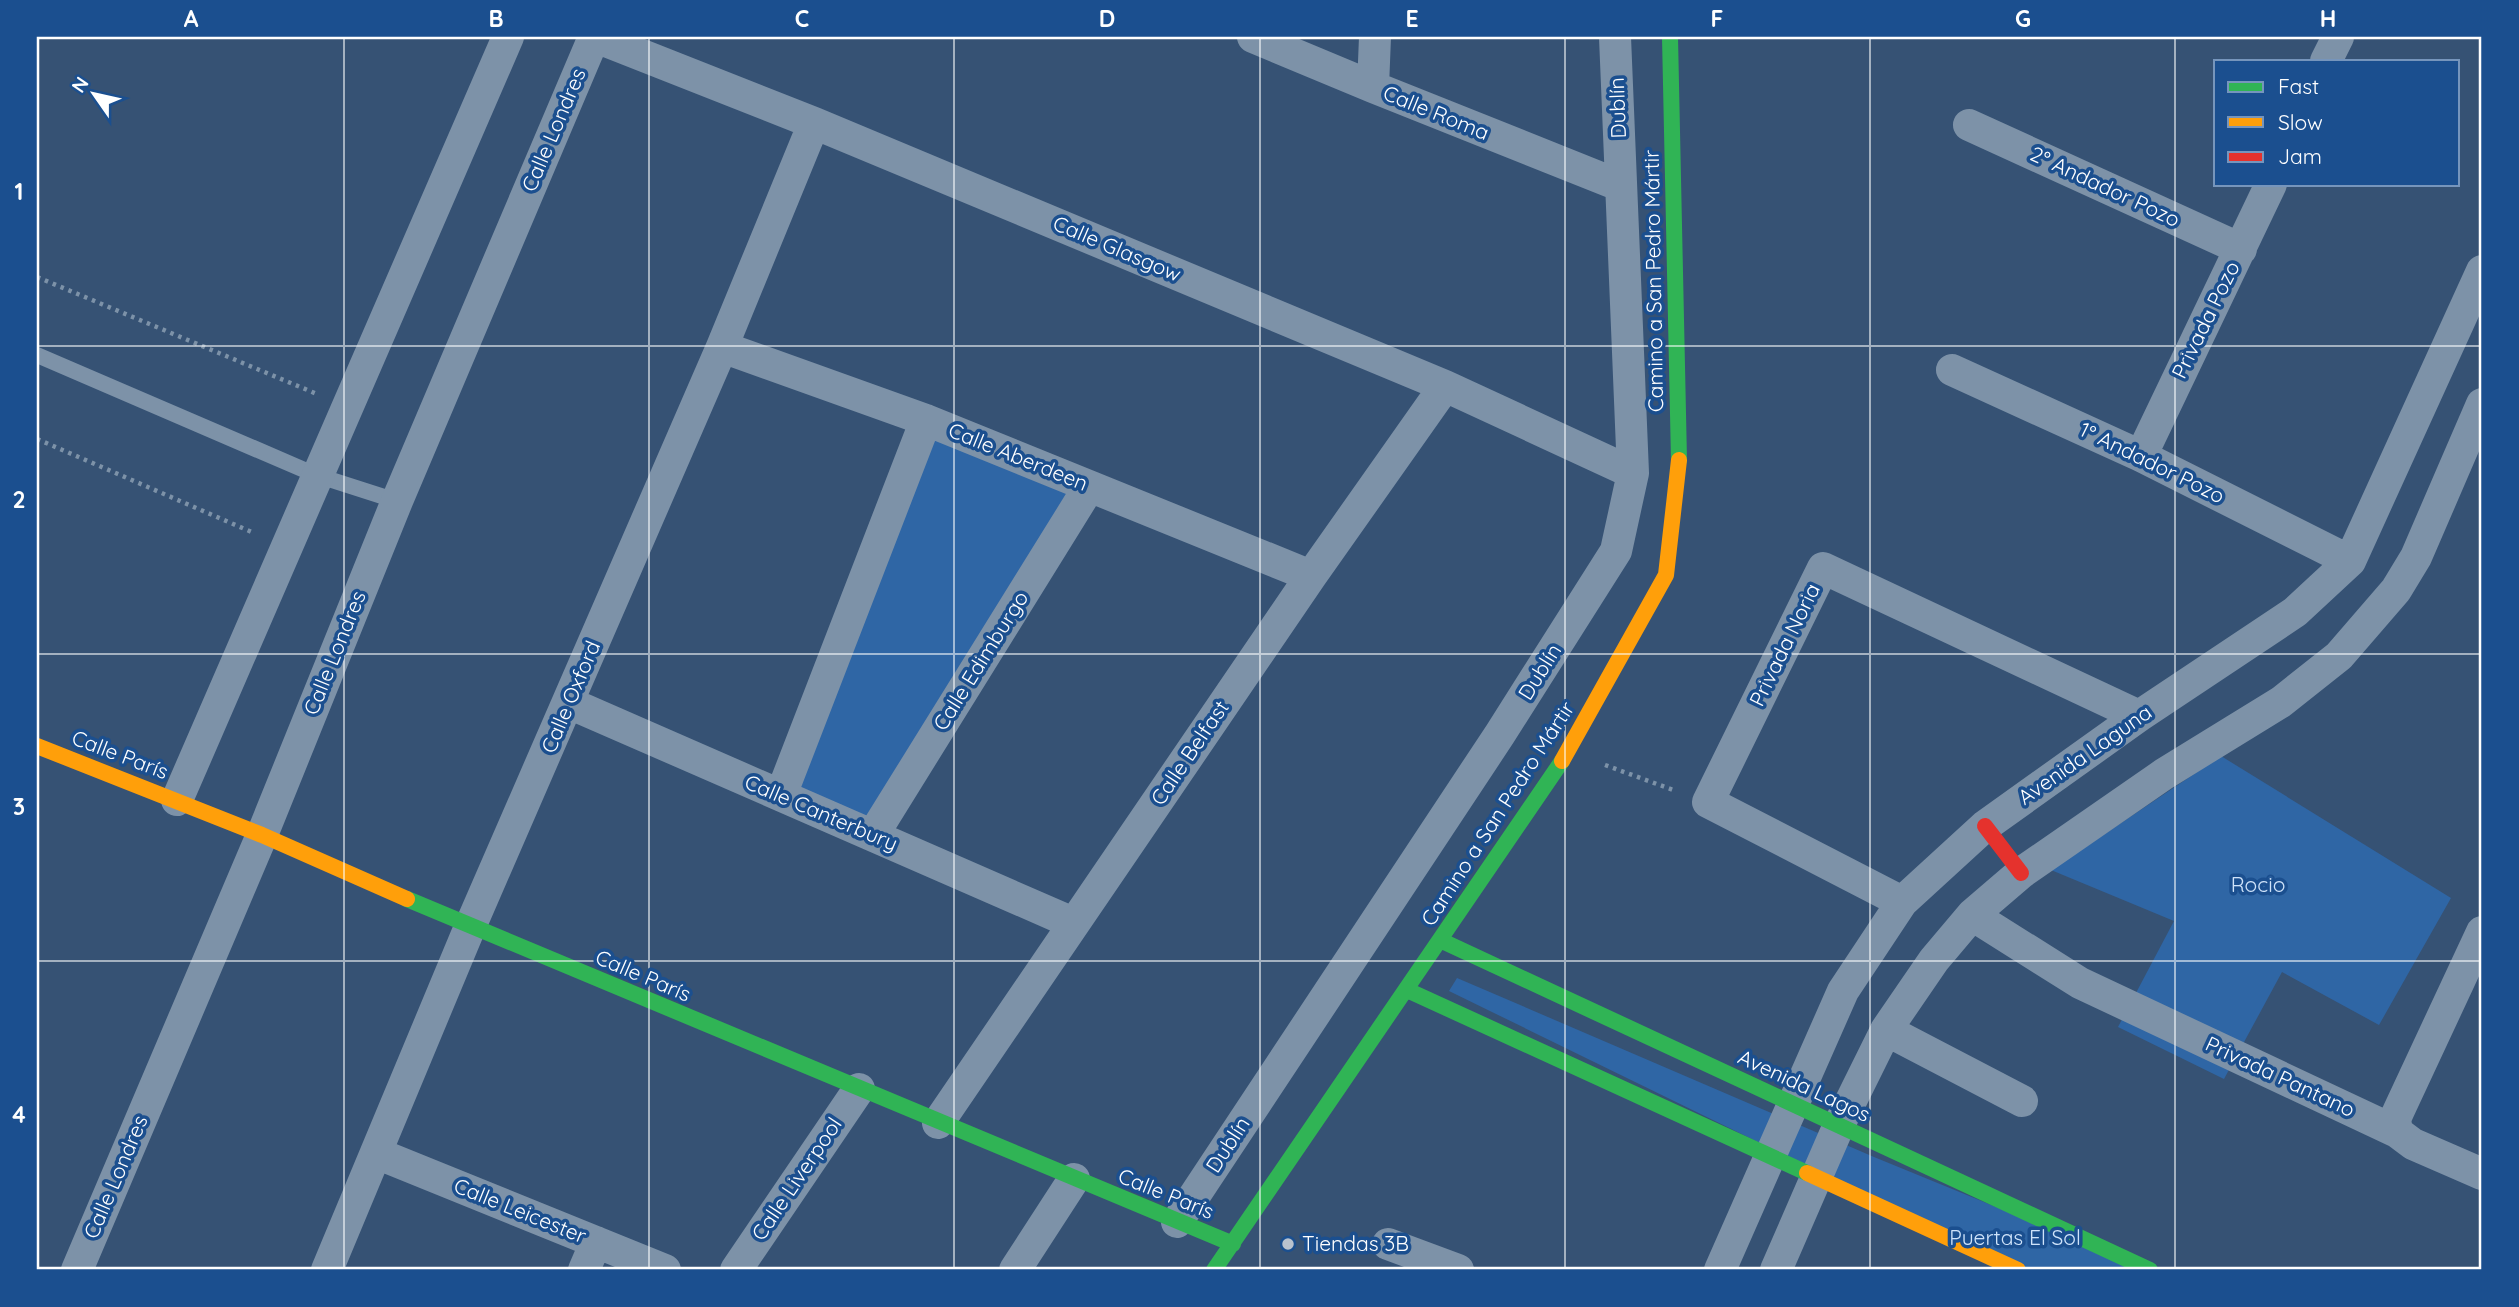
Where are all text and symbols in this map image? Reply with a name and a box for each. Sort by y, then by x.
text: A [184,4,199,33]
text: B [488,4,504,33]
text: C [795,4,809,33]
text: D [1099,4,1115,33]
text: E [1405,4,1419,33]
text: F [1711,4,1723,33]
text: G [2015,4,2031,33]
text: H [2320,4,2336,33]
north arrow [60,60,130,130]
legend [2214,60,2460,186]
street label: Calle Londres [515,64,591,195]
text: N [66,72,94,97]
text: Fast [2278,73,2319,99]
street label: Dublín [1603,77,1631,139]
street label: Calle Roma [1380,79,1493,145]
text: Slow [2278,109,2323,135]
street label: 2° Andador Pozo [2026,140,2184,232]
text: Jam [2278,143,2322,169]
street label: Camino a San Pedro Mártir [1638,150,1668,412]
text: 1 [15,177,23,206]
street label: Calle Glasgow [1049,209,1186,287]
street label: Privada Pozo [2165,257,2245,383]
street label: Calle Aberdeen [945,416,1092,496]
street label: 1° Andador Pozo [2076,416,2229,508]
text: 2 [12,485,26,514]
street label: Privada Noria [1743,579,1825,710]
street label: Calle Edimburgo [927,586,1033,735]
street label: Calle Londres [297,587,371,718]
street label: Calle Oxford [535,637,605,757]
street label: Dublín [1512,639,1566,704]
street label: Calle Belfast [1145,695,1234,810]
street label: Camino a San Pedro Mártir [1415,696,1579,931]
street label: Avenida Laguna [2013,698,2156,810]
street label: Calle París [69,724,172,784]
street label: Calle Canterbury [741,768,902,856]
text: 3 [13,792,25,821]
park label: Rocio [2231,871,2285,897]
street label: Calle París [592,943,695,1007]
street label: Privada Pantano [2202,1030,2359,1122]
street label: Avenida Lagos [1734,1043,1875,1127]
text: 4 [12,1100,26,1129]
street label: Calle Londres [77,1111,153,1242]
street label: Calle Liverpool [745,1112,847,1245]
street label: Dublín [1200,1112,1255,1177]
street label: Calle París [1115,1162,1218,1224]
street label: Calle Leicester [450,1172,590,1248]
park label: Puertas El Sol [1949,1224,2081,1250]
place label: Tiendas 3B [1302,1230,1409,1256]
marker: Tiendas 3B [1280,1236,1296,1252]

